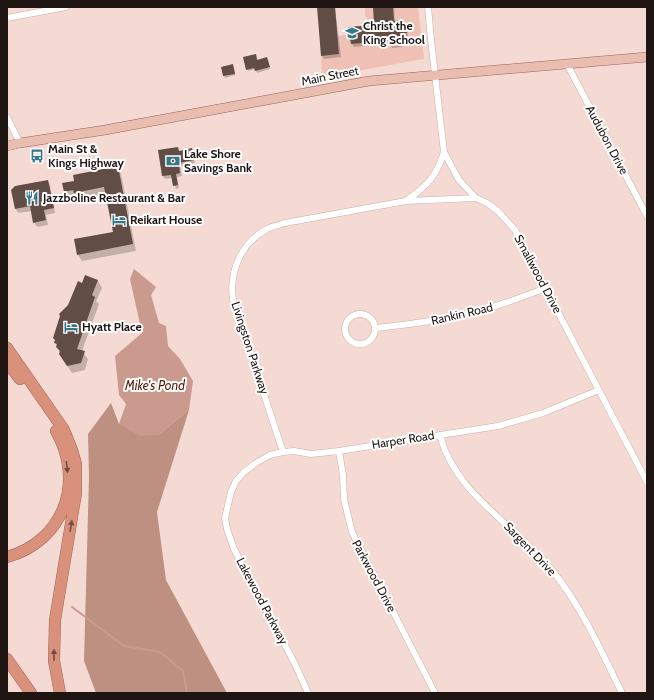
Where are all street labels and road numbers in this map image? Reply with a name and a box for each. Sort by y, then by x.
street label: Main Street [300,63,360,88]
street label: Audubon Drive [583,103,632,177]
street label: Smallwood Drive [511,232,565,316]
street label: Rankin Road [430,299,494,328]
street label: Livingston Parkway [228,300,273,396]
street label: Harper Road [371,427,435,452]
street label: Sargent Drive [501,519,560,579]
street label: Parkwood Drive [349,537,400,614]
street label: Lakewood Parkway [233,555,292,647]

